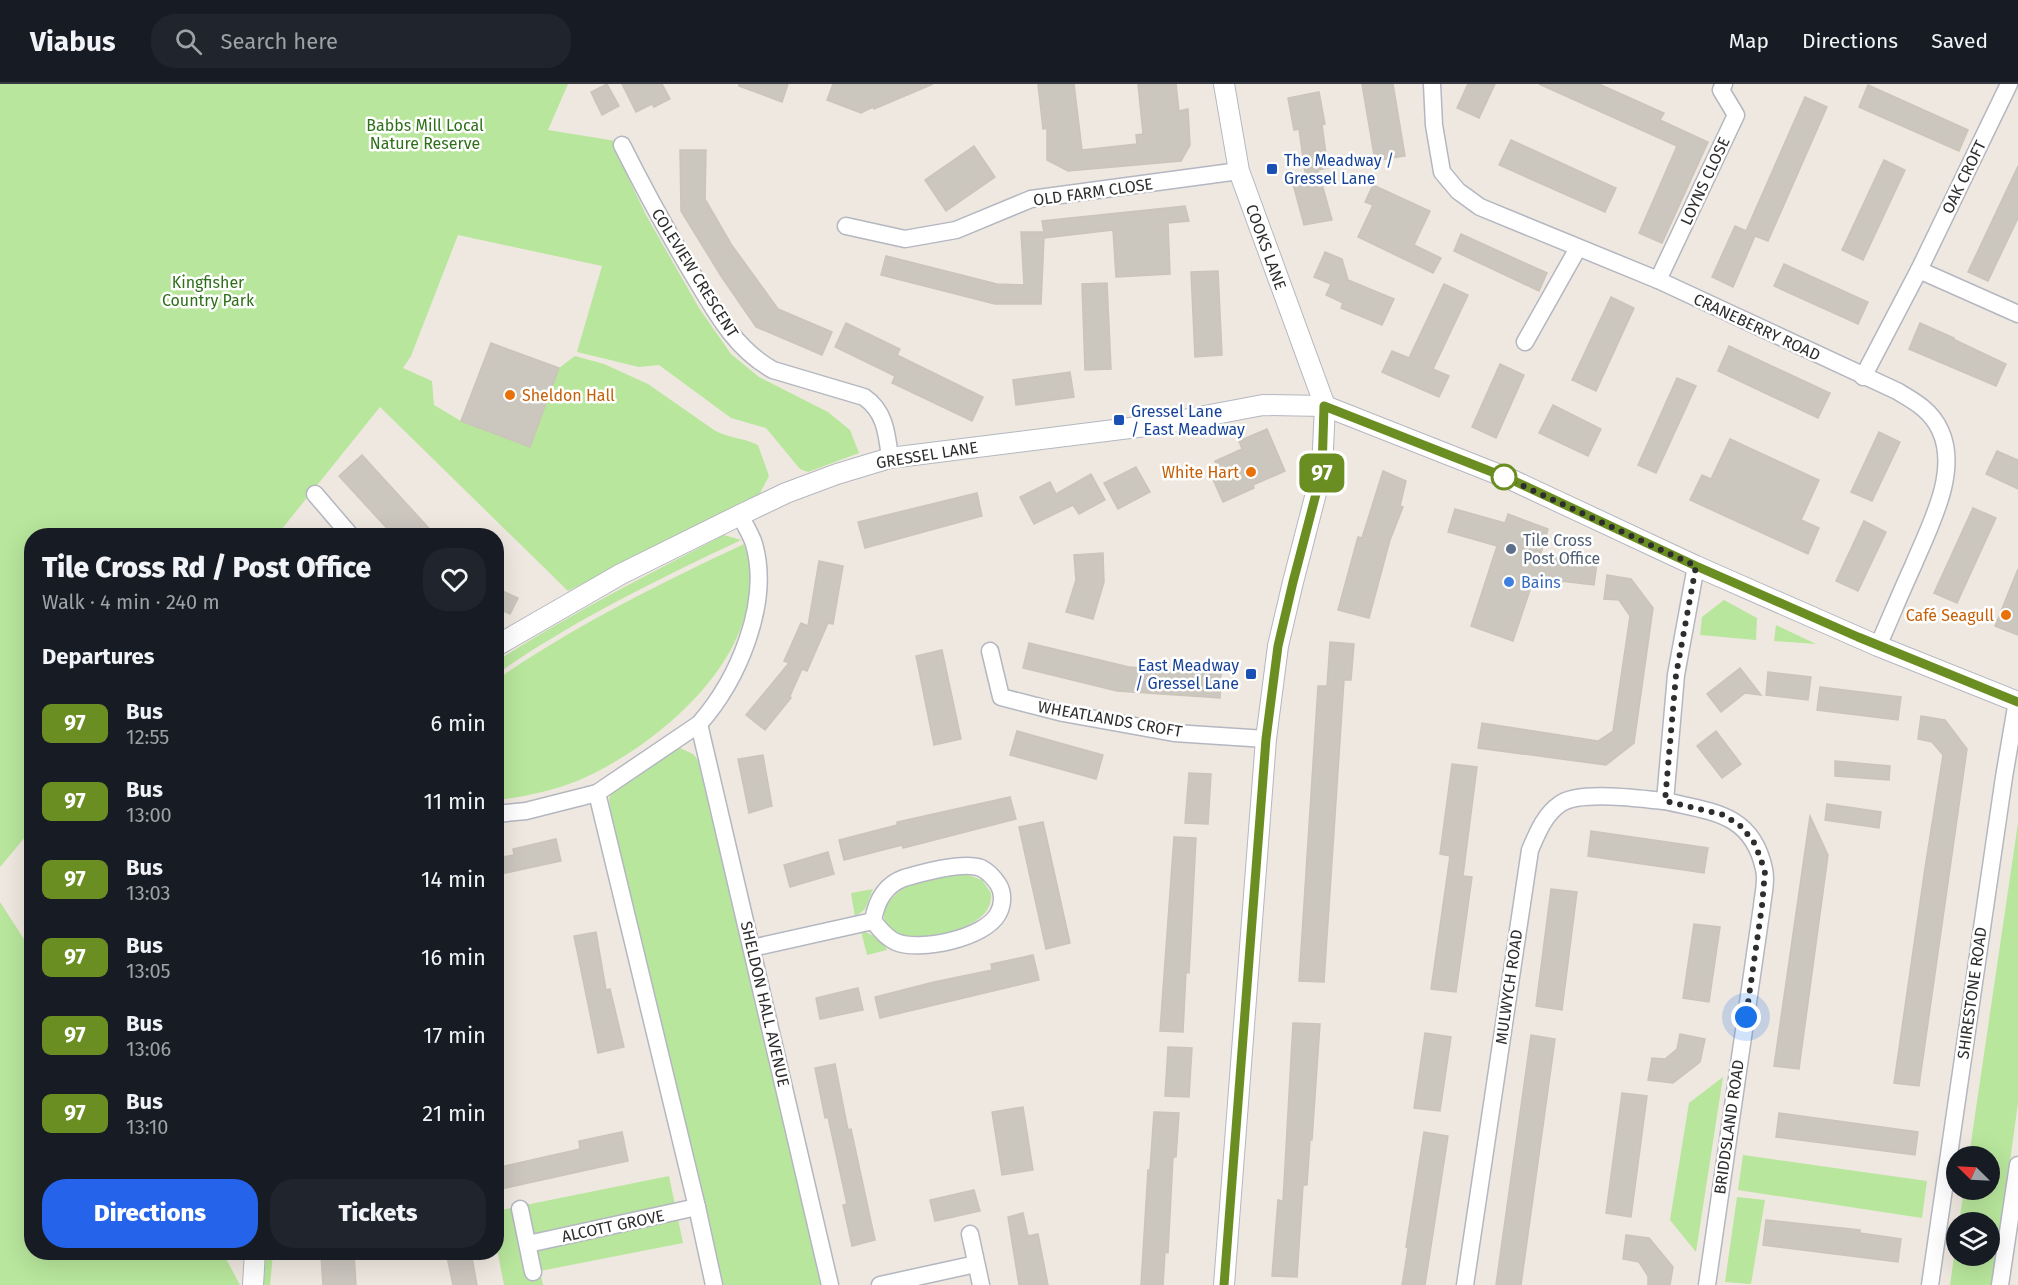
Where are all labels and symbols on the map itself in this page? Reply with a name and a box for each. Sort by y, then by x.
park label: Babbs Mill Local Nature Reserve [366,116,484,153]
street label: LOYNS CLOSE [1676,134,1734,228]
street label: OAK CROFT [1938,136,1990,217]
place label: The Meadway / Gressel Lane [1284,151,1394,188]
marker: The Meadway / Gressel Lane [1265,162,1279,176]
street label: OLD FARM CLOSE [1032,174,1154,210]
street label: COOKS LANE [1242,202,1290,292]
street label: COLEVIEW CRESCENT [648,205,743,342]
park label: Kingfisher Country Park [162,273,255,310]
street label: CRANEBERRY ROAD [1691,289,1823,365]
place label: Sheldon Hall [522,386,615,405]
marker: Sheldon Hall [503,388,517,402]
place label: Gressel Lane / East Meadway [1131,402,1245,439]
marker: Gressel Lane / East Meadway [1112,413,1126,427]
street label: GRESSEL LANE [875,438,979,472]
line badge: 97 [1295,454,1349,492]
place label: White Hart [1162,463,1239,482]
unlabelled marker [1491,464,1517,490]
marker: White Hart [1244,465,1258,479]
place label: Tile Cross Post Office [1523,531,1600,568]
marker: Tile Cross Post Office [1504,542,1518,556]
place label: Bains [1521,573,1561,592]
marker: Bains [1502,575,1516,589]
place label: Café Seagull [1906,606,1994,625]
marker: Café Seagull [1999,608,2013,622]
place label: East Meadway / Gressel Lane [1135,656,1239,693]
marker: East Meadway / Gressel Lane [1244,667,1258,681]
street label: WHEATLANDS CROFT [1036,697,1184,741]
street label: SHELDON HALL AVENUE [737,919,793,1089]
street label: SHIRESTONE ROAD [1953,926,1991,1060]
street label: MULWYCH ROAD [1492,928,1526,1046]
your location [1731,1002,1761,1032]
street label: BRIDDSLAND ROAD [1710,1058,1748,1196]
north arrow [1946,1146,2000,1200]
street label: ALCOTT GROVE [560,1206,666,1246]

